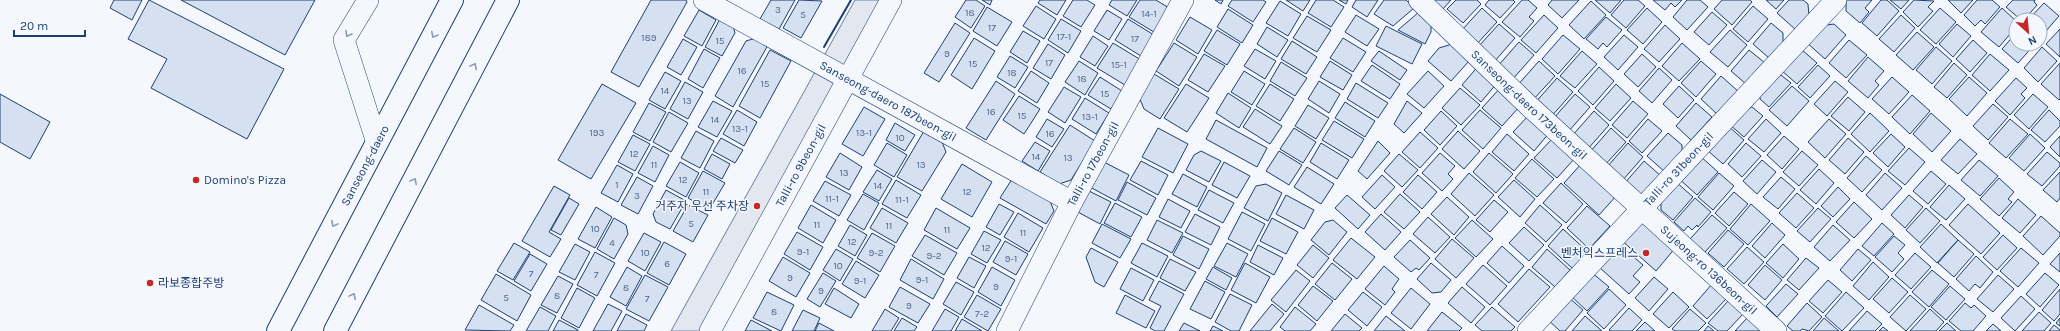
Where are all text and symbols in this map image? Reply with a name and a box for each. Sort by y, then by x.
house number: 3 [775,4,781,16]
house number: 18 [965,7,975,19]
house number: 14-1 [1141,8,1157,20]
house number: 5 [800,9,806,21]
scale bar [14,12,85,38]
north arrow [2008,12,2048,52]
text: 20 m [20,19,48,33]
house number: 17 [988,22,996,34]
one-way arrow [346,30,353,37]
one-way arrow [431,30,438,38]
house number: 17-1 [1057,31,1071,43]
house number: 189 [641,32,657,44]
house number: 17 [1131,33,1139,45]
text: N [2026,33,2039,48]
house number: 15 [716,35,725,47]
street label: Sanseong-daero 173beon-gil [1468,47,1590,162]
house number: 9 [944,48,950,60]
house number: 17 [1045,57,1053,69]
street label: Sanseong-daero 187beon-gil [817,58,959,144]
house number: 15 [969,58,978,70]
house number: 15-1 [1111,59,1127,71]
one-way arrow [469,63,477,70]
house number: 16 [737,65,747,77]
house number: 18 [1007,67,1017,79]
house number: 18 [1077,73,1087,85]
house number: 15 [761,78,770,90]
house number: 14 [661,85,670,97]
house number: 15 [1101,88,1110,100]
house number: 13 [682,95,692,107]
house number: 16 [986,106,996,118]
house number: 15 [1018,110,1027,122]
house number: 13-1 [1082,111,1098,123]
house number: 14 [711,114,720,126]
street label: Talli-ro 17beon-gil [1064,119,1122,208]
street label: Talli-ro 9beon-gil [773,122,829,209]
street label: Sanseong-daero [338,123,392,208]
house number: 13-1 [732,123,748,135]
house number: 193 [589,127,605,139]
house number: 13-1 [856,127,872,139]
house number: 16 [1045,128,1055,140]
street label: Talli-ro 31beon-gil [1641,129,1716,209]
house number: 10 [895,132,905,144]
house number: 12 [629,148,639,160]
house number: 14 [1032,151,1041,163]
house number: 13 [1063,152,1073,164]
house number: 11 [651,159,657,171]
house number: 13 [916,159,926,171]
house number: 13 [839,167,849,179]
place label: Domino's Pizza [204,173,286,187]
house number: 12 [678,174,688,186]
marker: Domino's Pizza [191,175,201,185]
one-way arrow [409,178,416,185]
house number: 1 [615,179,619,191]
house number: 14 [874,180,883,192]
house number: 11 [703,186,709,198]
house number: 12 [962,186,972,198]
house number: 3 [634,190,640,202]
house number: 11-1 [825,193,839,205]
house number: 11-1 [895,194,909,206]
place label: 거주자 우선 주차장 [655,199,749,213]
marker: 거주자 우선 주차장 [752,201,762,211]
house number: 5 [688,218,694,230]
house number: 11 [814,219,820,231]
one-way arrow [331,220,339,227]
house number: 11 [886,220,892,232]
street label: Sujeong-ro 136beon-gil [1658,222,1760,317]
house number: 10 [590,223,600,235]
house number: 11 [944,224,950,236]
house number: 11 [1020,227,1026,239]
house number: 12 [847,236,857,248]
house number: 4 [609,237,615,249]
house number: 12 [981,242,991,254]
house number: 9-1 [797,246,809,258]
place label: 벤처익스프레스 [1561,246,1638,260]
house number: 10 [640,247,650,259]
house number: 9-2 [868,247,884,259]
marker: 벤처익스프레스 [1641,248,1651,258]
house number: 9-2 [926,250,942,262]
house number: 9-1 [1005,253,1017,265]
house number: 6 [664,258,670,270]
house number: 10 [833,260,843,272]
house number: 7 [529,268,534,280]
house number: 7 [594,269,599,281]
house number: 9 [787,272,793,284]
house number: 9-1 [916,274,928,286]
house number: 9-1 [854,275,866,287]
place label: 라보종합주방 [158,276,224,290]
marker: 라보종합주방 [145,278,155,288]
house number: 9 [993,281,999,293]
house number: 8 [623,282,629,294]
house number: 9 [818,285,824,297]
house number: 8 [554,290,560,302]
house number: 5 [503,292,509,304]
one-way arrow [348,293,356,301]
house number: 7 [645,293,650,305]
house number: 9 [906,300,912,312]
house number: 8 [771,306,777,318]
house number: 7-2 [975,308,989,320]

